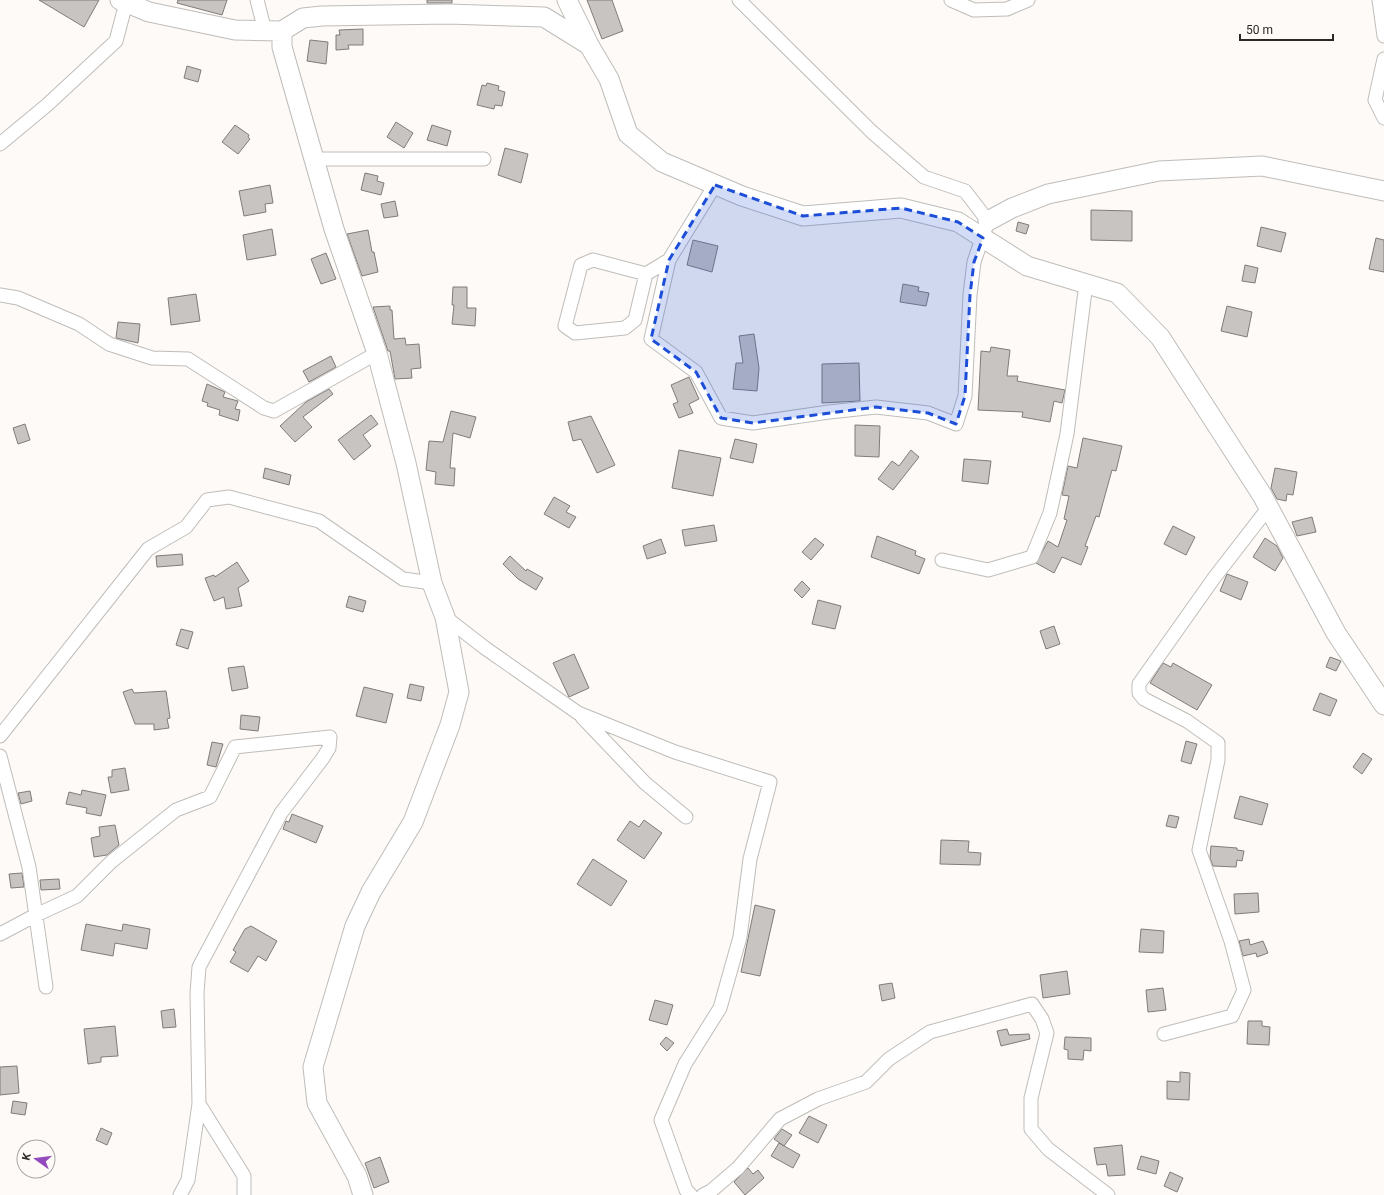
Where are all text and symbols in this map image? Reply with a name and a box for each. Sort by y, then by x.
scale bar [1240,16,1333,42]
text: 50 m [1246,23,1273,37]
north arrow [16,1139,56,1179]
text: K [20,1151,34,1162]

